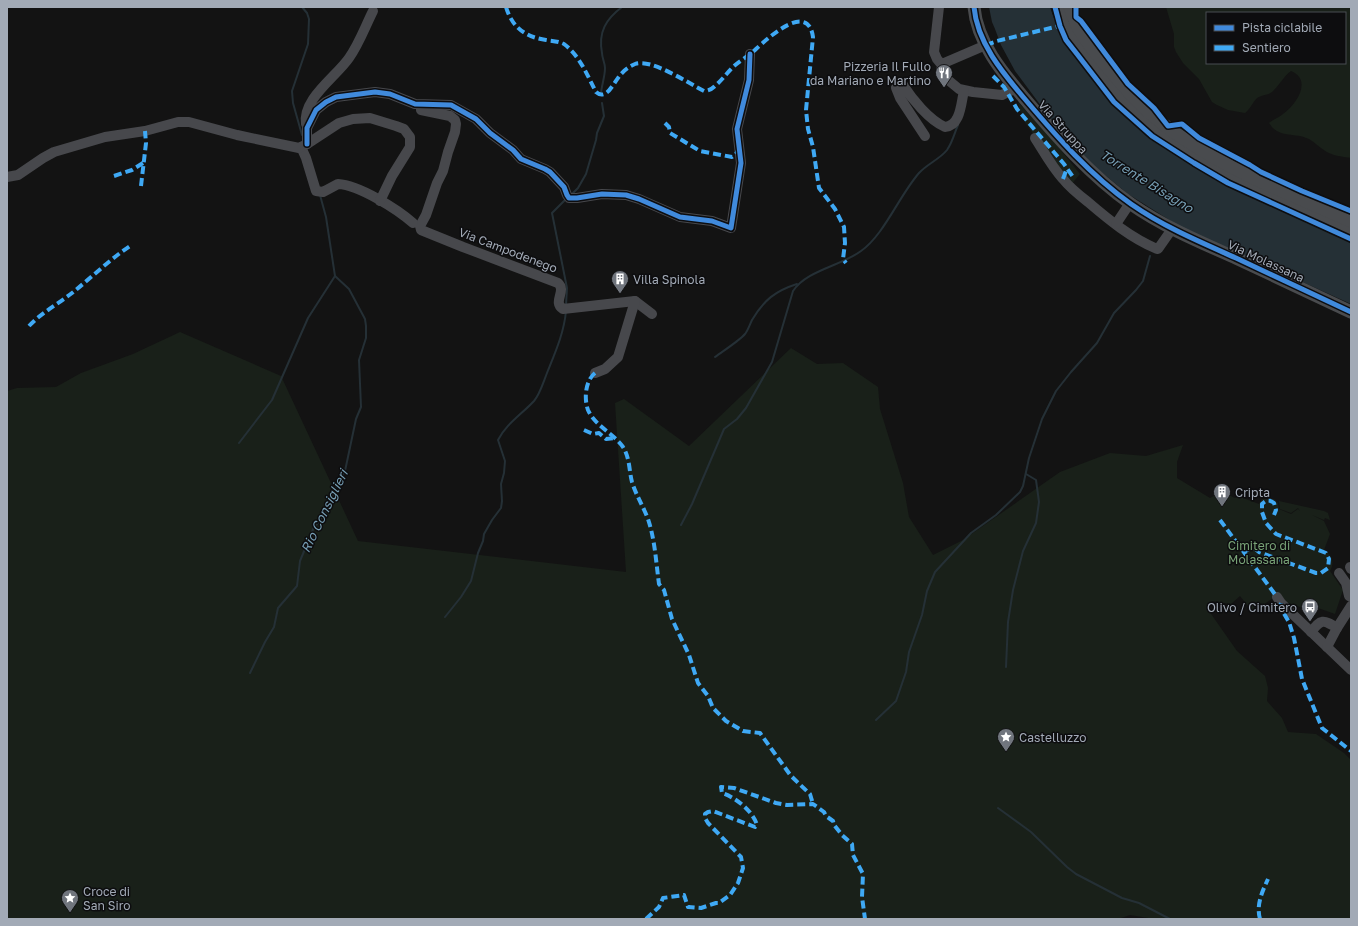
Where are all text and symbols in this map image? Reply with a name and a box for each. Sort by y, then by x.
legend [1206,12,1346,64]
text: Pista ciclabile [1242,20,1322,35]
text: Sentiero [1242,40,1291,55]
place label: Pizzeria Il Fullo da Mariano e Martino [810,59,931,88]
restaurant icon: Pizzeria Il Fullo da Mariano e Martino [934,63,954,88]
street label: Via Struppa [1035,97,1091,157]
water label: Torrente Bisagno [1098,146,1197,217]
street label: Via Campodenego [457,224,559,276]
street label: Via Molassana [1225,237,1307,285]
building icon: Villa Spinola [610,269,630,294]
place label: Villa Spinola [633,272,705,287]
water label: Rio Consiglieri [297,466,352,555]
building icon: Cripta [1212,482,1232,507]
place label: Cripta [1235,485,1270,500]
park label: Cimitero di Molassana [1228,538,1290,567]
bus stop icon: Olivo / Cimitero [1300,597,1320,622]
place label: Olivo / Cimitero [1207,600,1297,615]
place icon: Castelluzzo [996,727,1016,752]
place label: Castelluzzo [1019,730,1087,745]
place label: Croce di San Siro [83,884,131,913]
place icon: Croce di San Siro [60,888,80,913]

